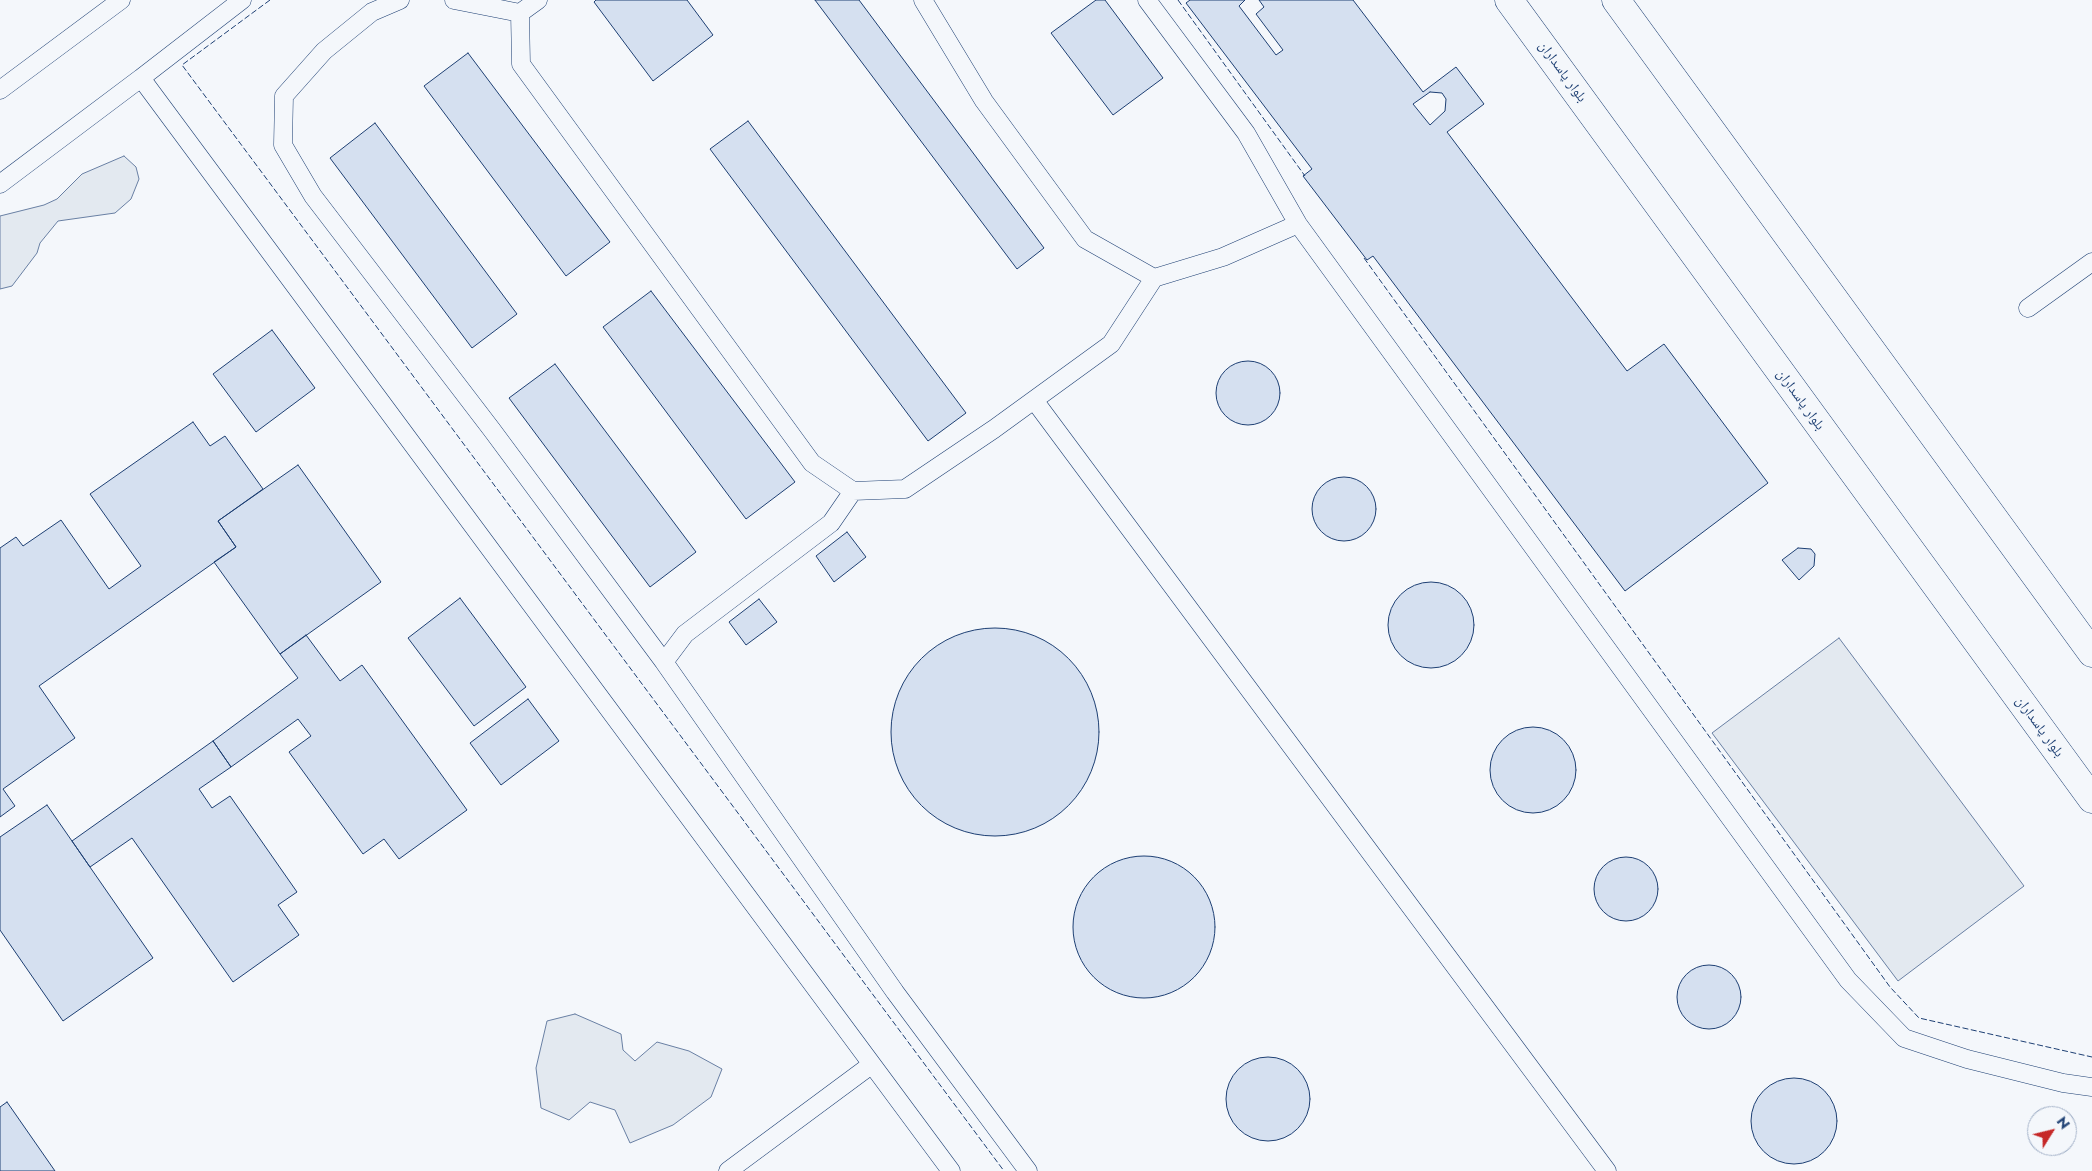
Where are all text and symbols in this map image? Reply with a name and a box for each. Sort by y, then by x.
street label: بلوار پاسداران [1534,38,1590,106]
street label: بلوار پاسداران [1772,366,1828,434]
street label: بلوار پاسداران [2011,693,2067,761]
north arrow [2027,1106,2077,1156]
text: N [2052,1112,2075,1133]

